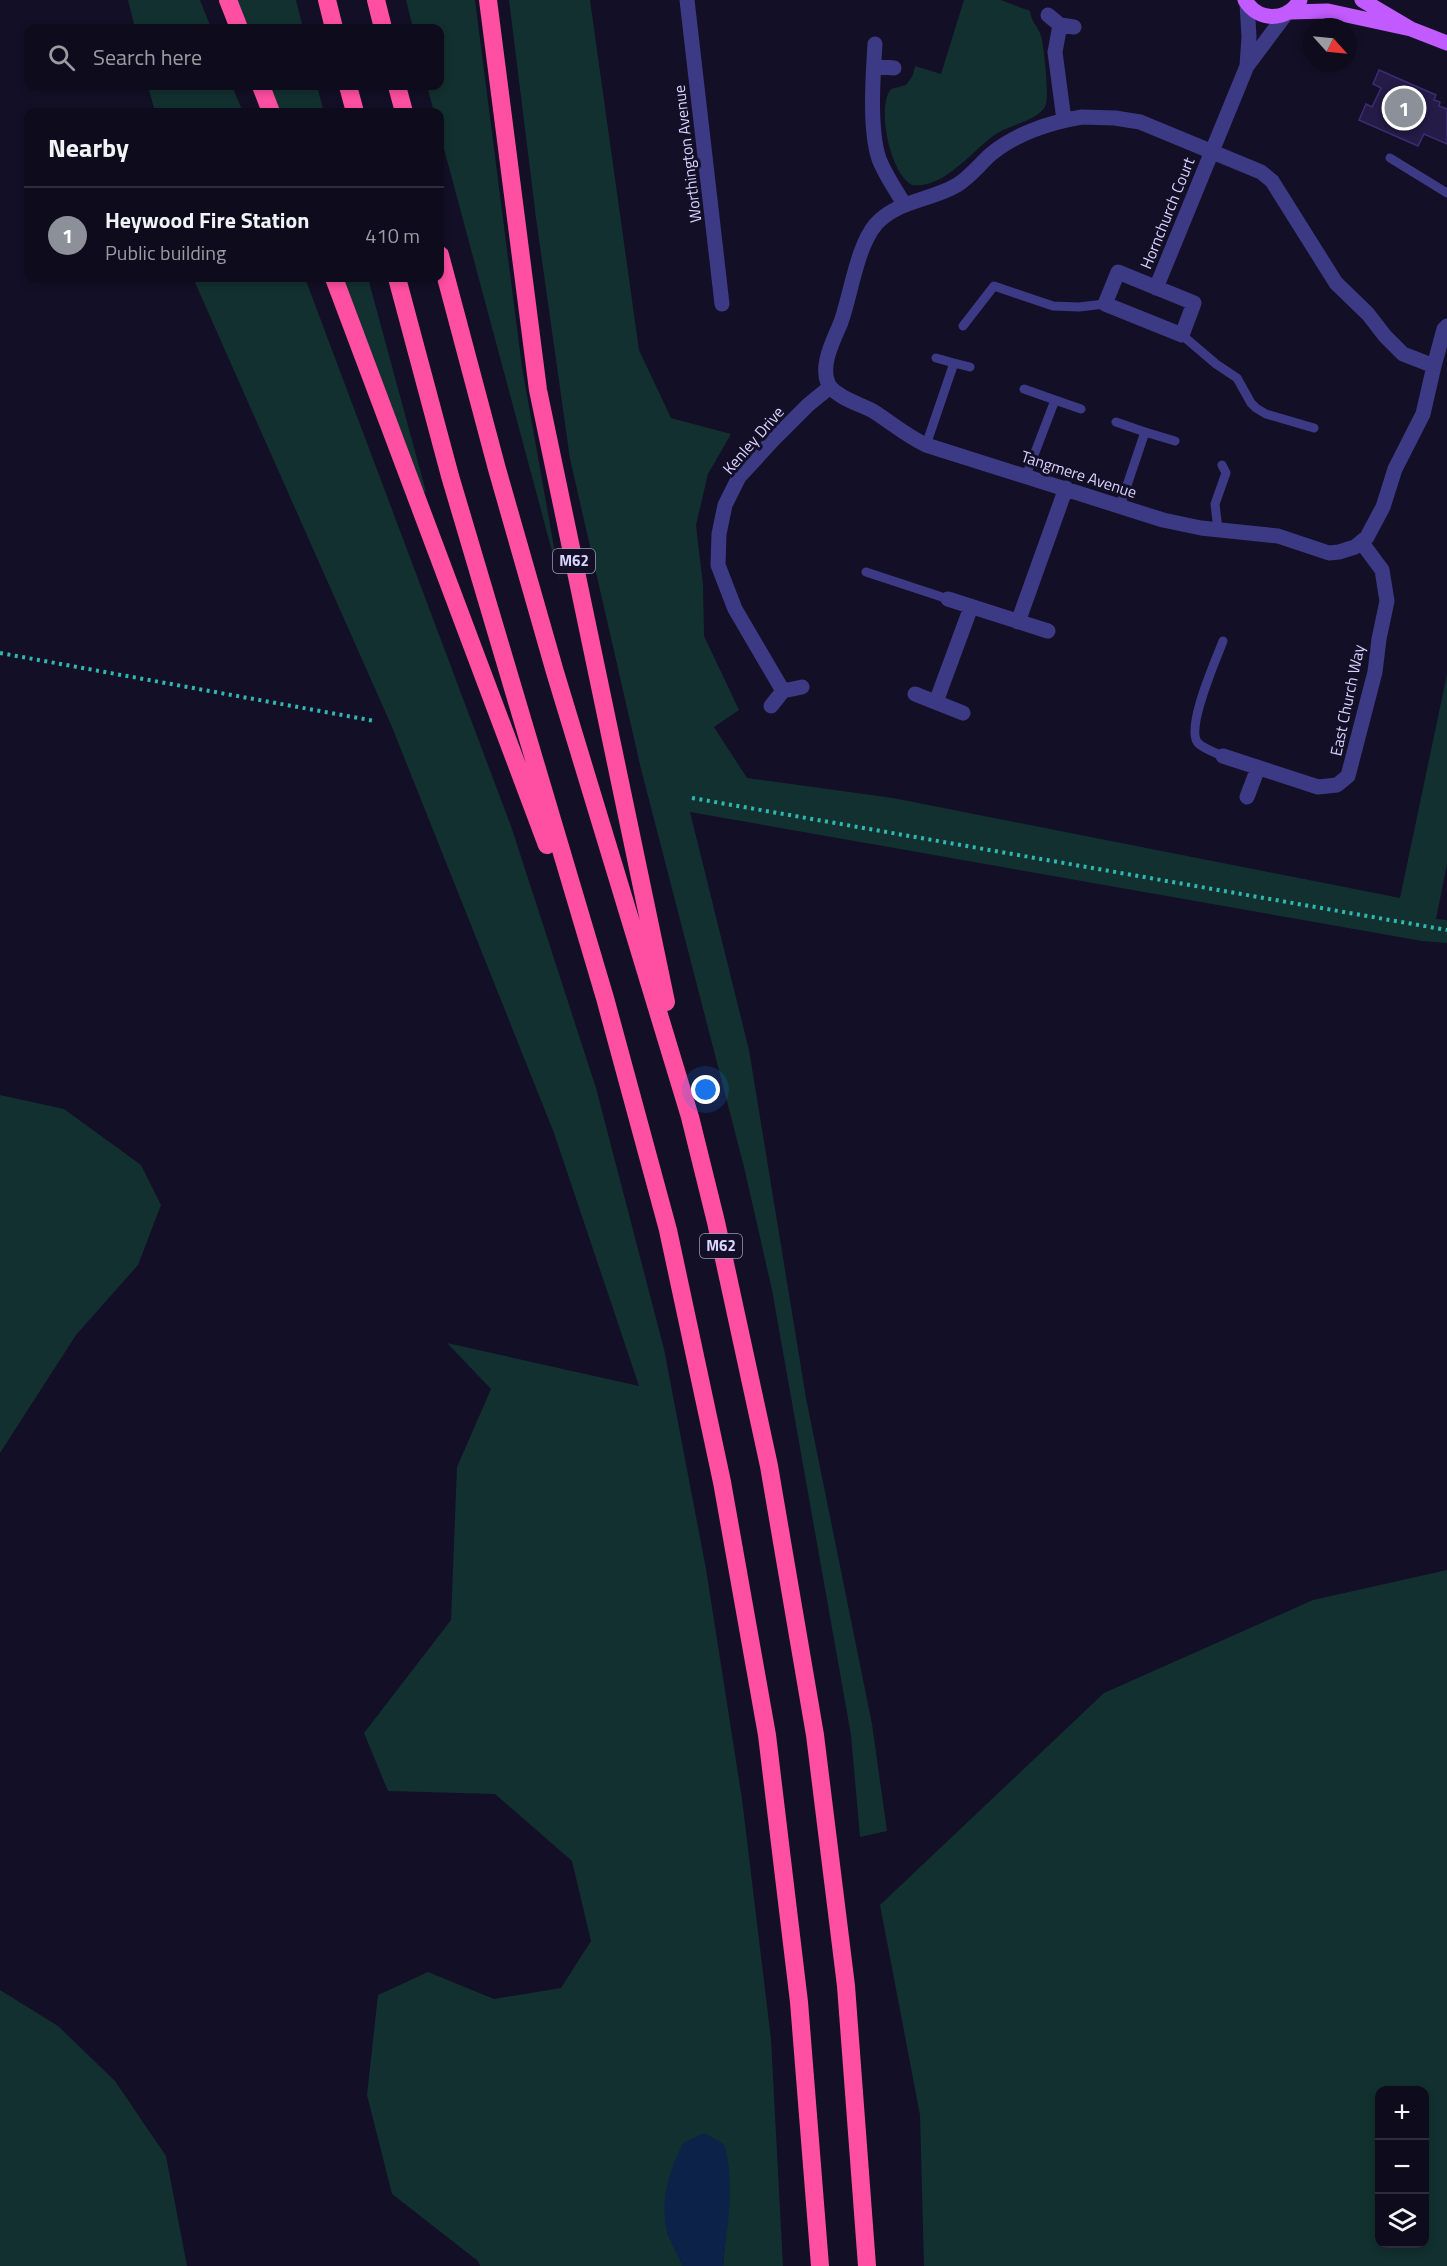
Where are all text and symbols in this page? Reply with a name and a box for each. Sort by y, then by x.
north arrow [1303,18,1357,72]
search box [24,24,444,90]
text: Search here [93,40,202,74]
icon: search [45,41,78,74]
street label: Worthington Avenue [667,84,707,224]
pin: 1 [1384,86,1424,130]
text: Nearby [48,128,129,167]
street label: Hornchurch Court [1134,153,1200,272]
text: Heywood Fire Station [105,203,309,237]
text: 1 [62,220,73,251]
text: 410 m [365,220,420,251]
text: Public building [105,237,226,268]
street label: Kenley Drive [717,401,789,479]
street label: Tangmere Avenue [1018,444,1140,504]
road number: M62 [553,549,595,573]
street label: East Church Way [1323,642,1371,758]
your location [691,1075,720,1104]
road number: M62 [700,1234,742,1258]
map controls [1375,2086,1429,2248]
button: + [1375,2086,1429,2140]
button: − [1375,2140,1429,2194]
button: layers [1375,2194,1429,2248]

